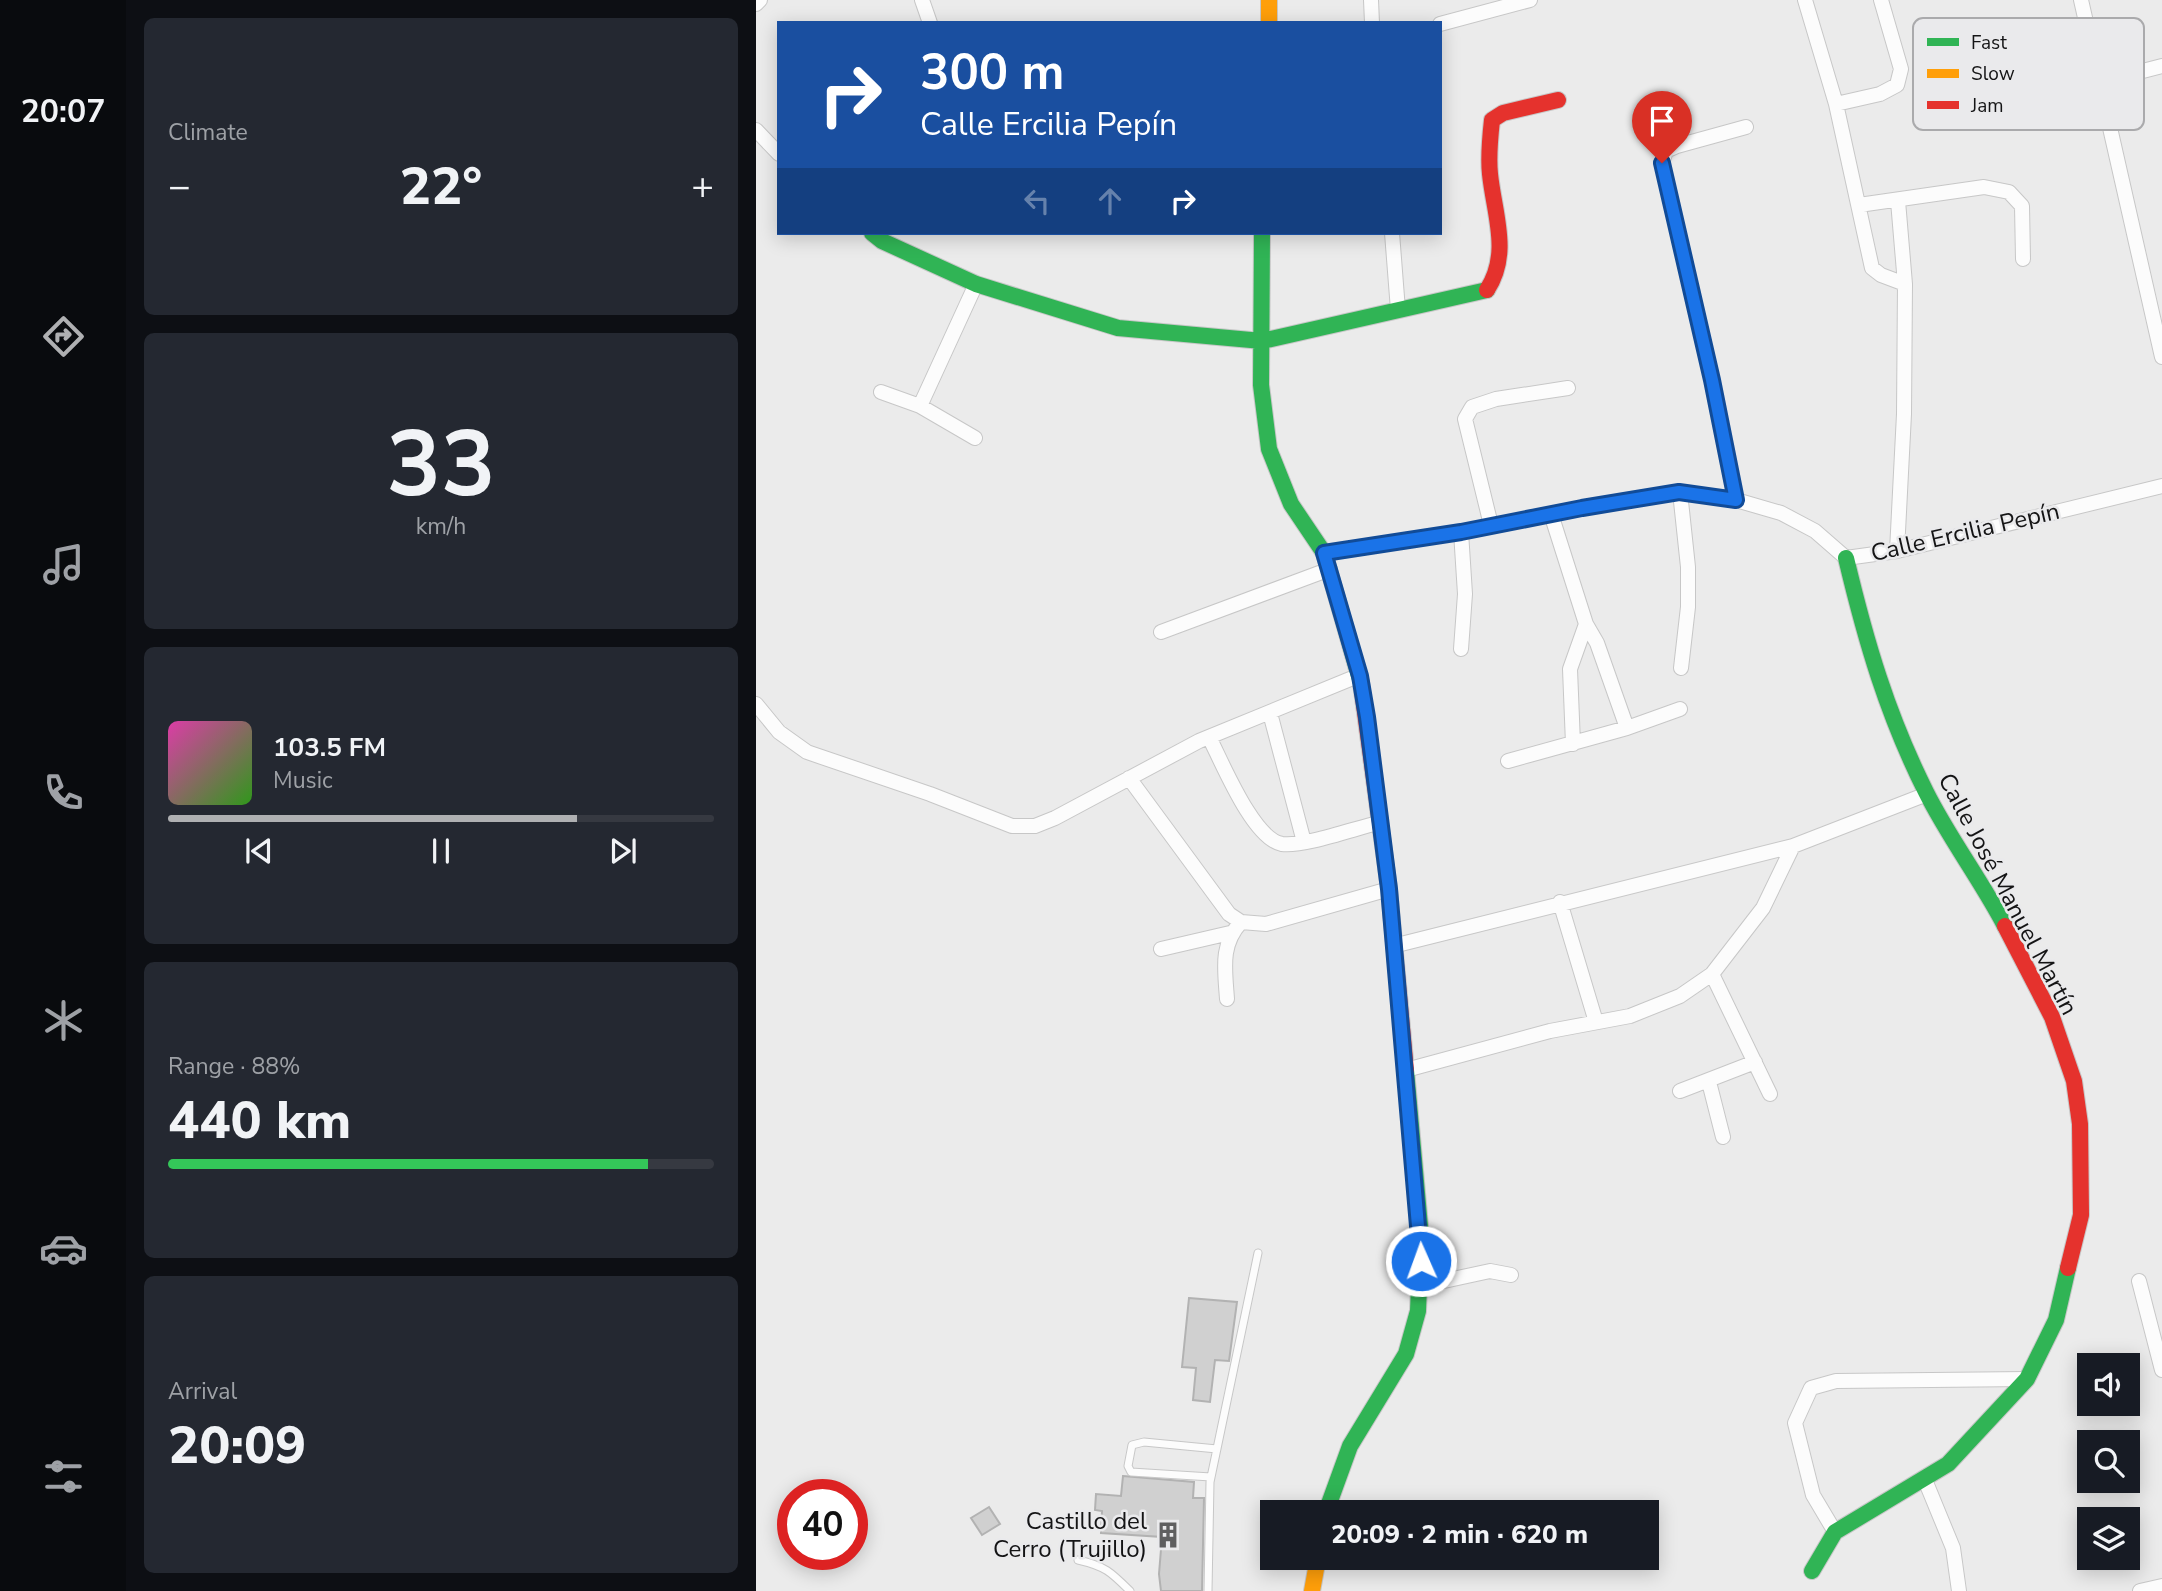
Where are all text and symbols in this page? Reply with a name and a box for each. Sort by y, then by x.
legend [1913,18,2144,130]
text: Fast [1971,30,2007,56]
text: 300 m [920,39,1064,106]
icon: right [805,49,896,140]
text: Slow [1971,61,2015,87]
text: 20:07 [21,90,105,133]
pin [1632,91,1692,163]
text: Jam [1970,93,2004,119]
icon: arrive [1643,102,1681,140]
text: Calle Ercilia Pepín [920,103,1177,146]
text: Climate [168,117,248,148]
text: 22° [400,151,482,222]
text: − [168,161,191,212]
text: + [691,161,714,212]
icon: left [1018,182,1056,220]
icon: ahead [1091,182,1129,220]
icon: right [1164,182,1202,220]
icon: directions [39,312,88,361]
text: 33 [386,403,496,527]
street label: Calle Ercilia Pepín [1867,495,2063,569]
text: km/h [416,511,466,542]
icon: music [39,540,88,589]
text: 103.5 FM [273,730,386,765]
text: Music [273,765,333,796]
street label: Calle José Manuel Martín [1931,767,2085,1021]
icon: phone [39,768,88,817]
icon: previous [240,832,278,870]
icon: pause [422,832,460,870]
icon: next [604,832,642,870]
icon: climate [39,996,88,1045]
text: Range · 88% [168,1051,300,1082]
text: 440 km [168,1085,351,1156]
icon: car [39,1224,88,1273]
position arrow [1384,1224,1458,1298]
map controls [2077,1353,2140,1570]
button: sound [2077,1353,2140,1416]
text: Arrival [168,1376,237,1407]
text: 20:09 [168,1410,306,1481]
button: search [2077,1430,2140,1493]
icon: filters [39,1452,88,1501]
speed limit sign: 40 [777,1479,868,1570]
place label: Castillo del Cerro (Trujillo) [993,1505,1147,1565]
button: layers [2077,1507,2140,1570]
text: 20:09 · 2 min · 620 m [1331,1517,1588,1552]
building icon: Castillo del Cerro (Trujillo) [1153,1520,1183,1550]

